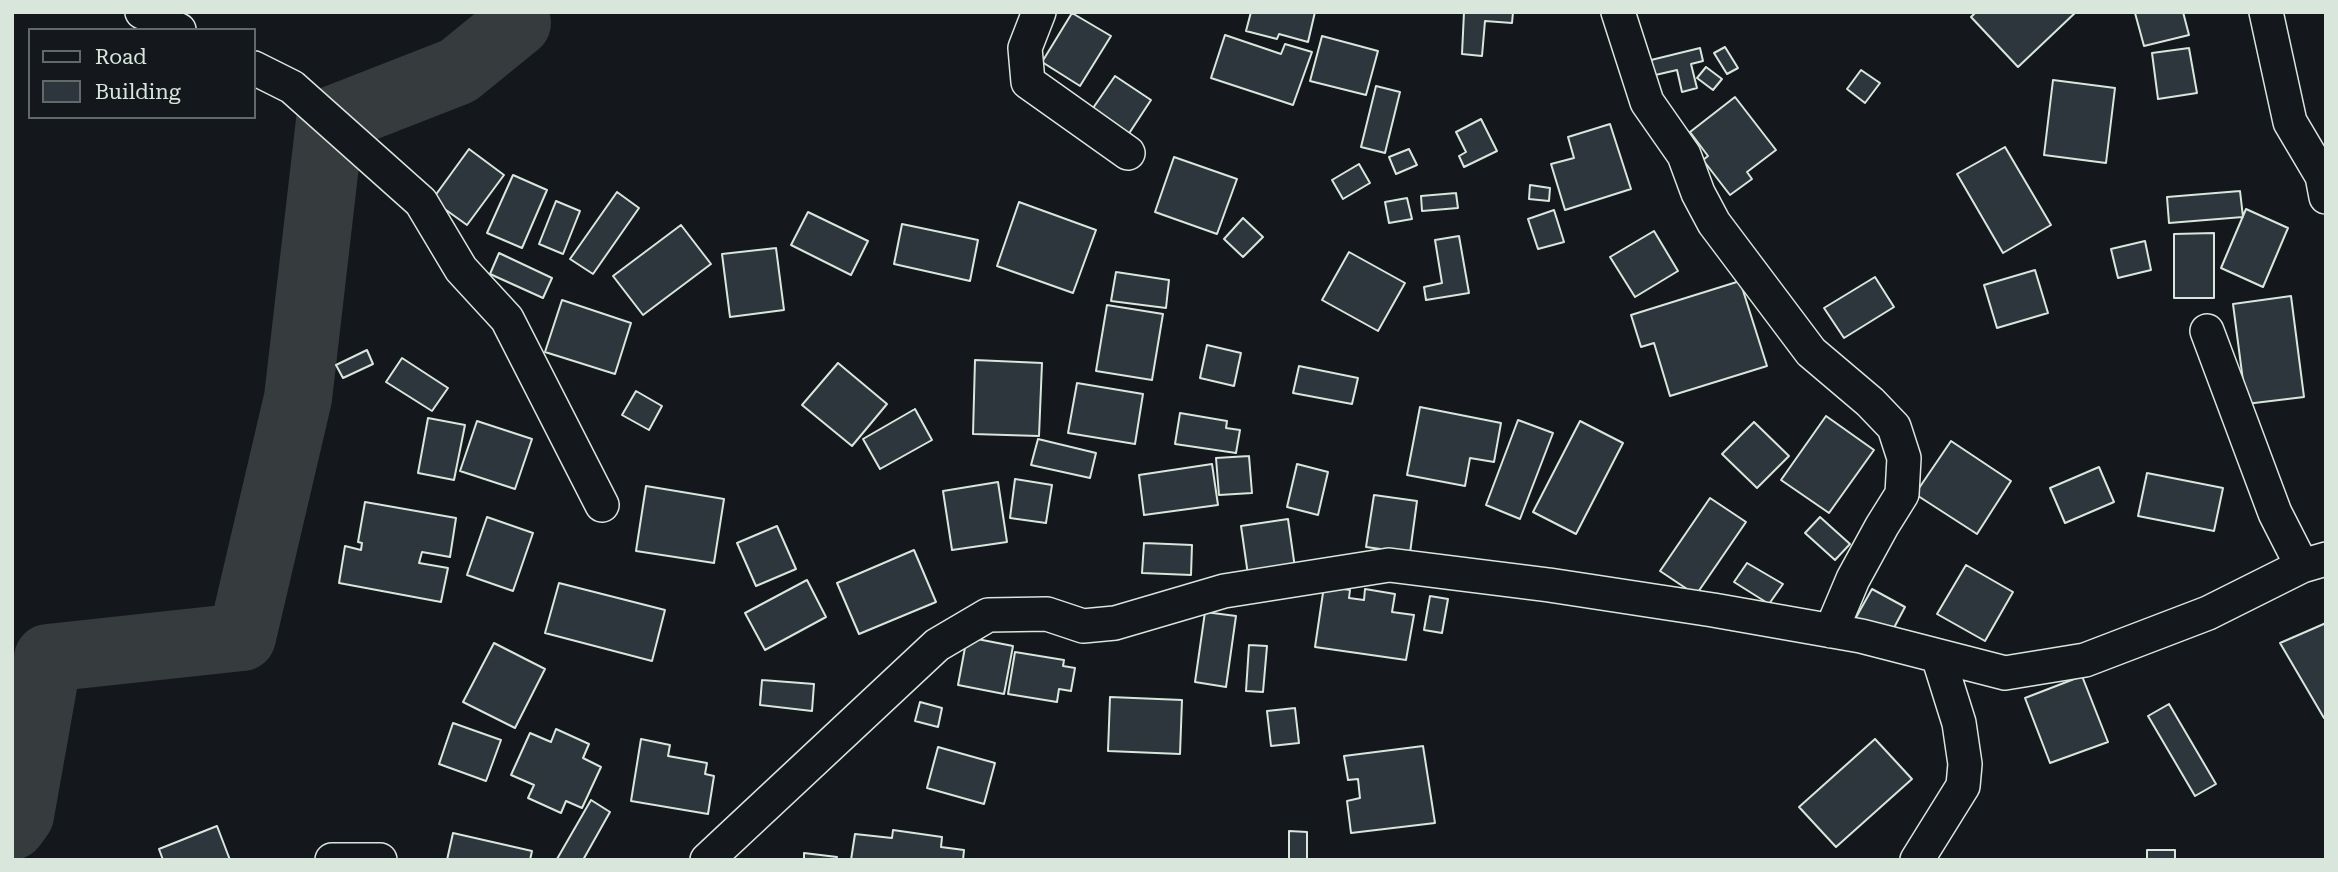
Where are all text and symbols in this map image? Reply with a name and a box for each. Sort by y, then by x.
legend [28,28,256,119]
text: Road [95,45,147,69]
text: Building [95,80,181,104]

